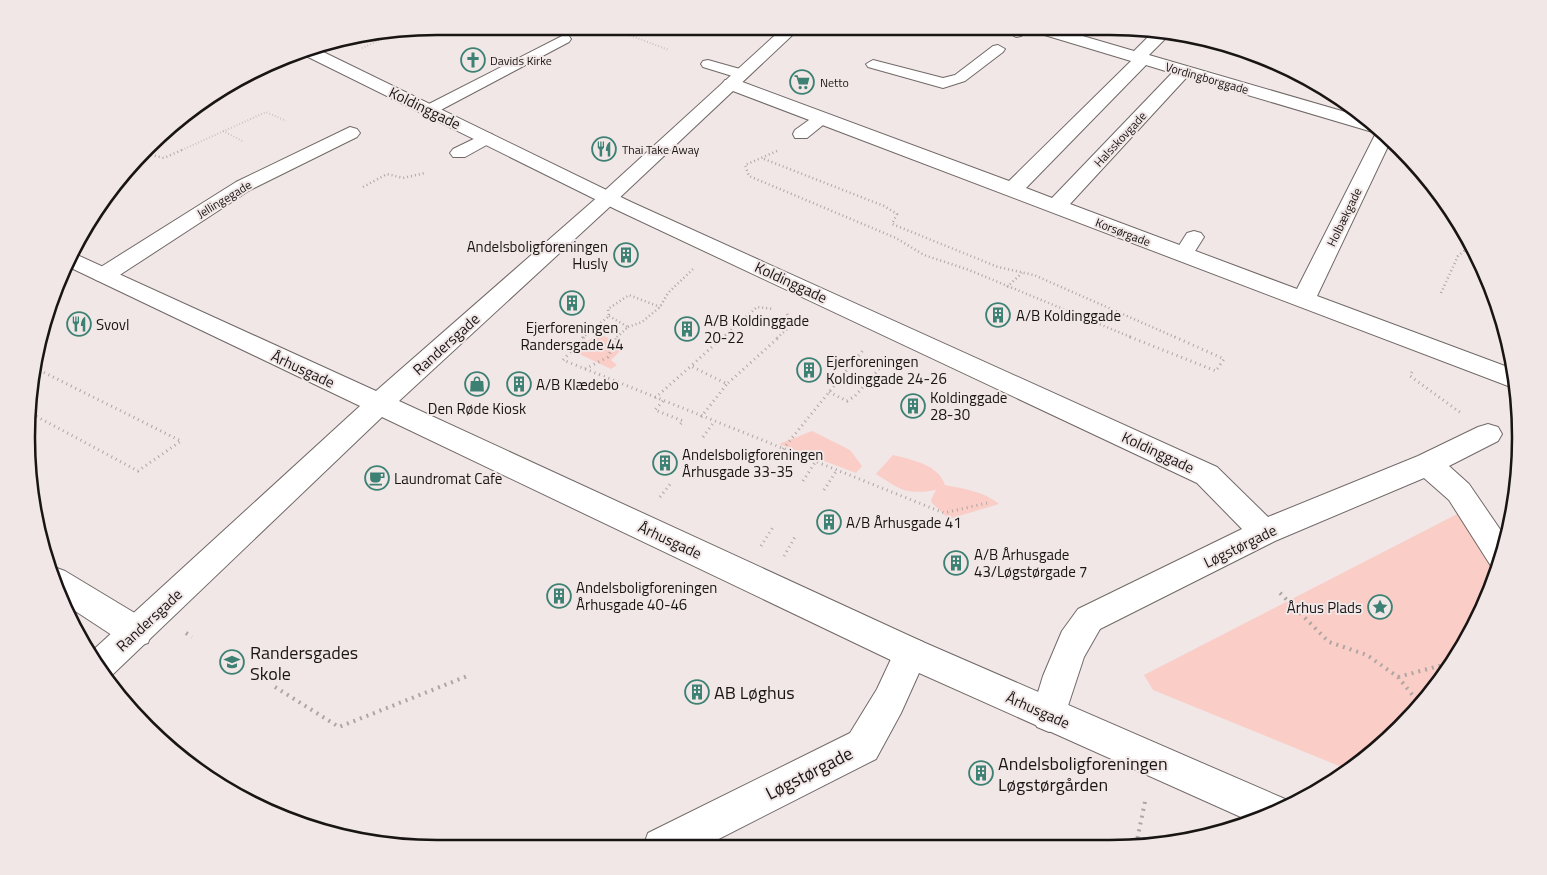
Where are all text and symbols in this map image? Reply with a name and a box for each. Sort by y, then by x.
church icon: Davids Kirke [460,47,486,73]
place label: Davids Kirke [490,51,552,70]
street label: Vordingborggade [1163,57,1251,99]
supermarket icon: Netto [789,69,815,95]
place label: Netto [820,73,849,92]
street label: Koldinggade [385,81,465,135]
street label: Halsskovgade [1089,107,1151,171]
restaurant icon: Thai Take Away [591,136,617,162]
place label: Thai Take Away [622,140,700,159]
street label: Jellingegade [193,175,255,223]
street label: Holbækgade [1322,184,1366,250]
street label: Korsørgade [1093,213,1153,251]
place label: Andelsboligforeningen Husly [467,235,608,275]
building icon: Andelsboligforeningen Husly [613,242,639,268]
street label: Koldinggade [751,255,831,309]
building icon: Ejerforeningen Randersgade 44 [559,290,585,316]
building icon: A/B Koldinggade [985,302,1011,328]
place label: A/B Koldinggade [1016,304,1121,327]
street label: Randersgade [407,308,485,380]
place label: A/B Koldinggade 20-22 [704,309,809,349]
restaurant icon: Svovl [66,311,92,337]
place label: Svovl [96,313,130,336]
place label: Ejerforeningen Randersgade 44 [520,316,624,356]
building icon: A/B Koldinggade 20-22 [674,316,700,342]
street label: Århusgade [267,344,339,394]
place label: Ejerforeningen Koldinggade 24-26 [826,350,947,390]
building icon: Ejerforeningen Koldinggade 24-26 [796,357,822,383]
shop icon: Den Røde Kiosk [464,371,490,397]
building icon: A/B Klædebo [506,371,532,397]
place label: A/B Klædebo [536,373,619,396]
place label: Koldinggade 28-30 [930,386,1007,426]
building icon: Koldinggade 28-30 [900,393,926,419]
place label: Den Røde Kiosk [428,397,526,420]
street label: Koldinggade [1118,425,1198,479]
place label: Andelsboligforeningen Århusgade 33-35 [682,443,823,483]
building icon: Andelsboligforeningen Århusgade 33-35 [652,450,678,476]
cafe icon: Laundromat Cafe [364,465,390,491]
place label: Laundromat Cafe [394,467,502,490]
building icon: A/B Århusgade 41 [816,509,842,535]
place label: A/B Århusgade 41 [846,511,962,534]
street label: Århusgade [634,515,706,565]
street label: Løgstørgade [1200,518,1280,574]
place label: A/B Århusgade 43/Løgstørgade 7 [974,543,1087,583]
building icon: A/B Århusgade 43/Løgstørgade 7 [943,550,969,576]
place label: Andelsboligforeningen Århusgade 40-46 [576,576,717,616]
street label: Randersgade [111,583,187,657]
building icon: Andelsboligforeningen Århusgade 40-46 [546,583,572,609]
place icon: Århus Plads [1367,594,1393,620]
place label: Århus Plads [1287,596,1362,619]
place label: Randersgades Skole [250,639,358,687]
school or university icon: Randersgades Skole [219,649,245,675]
building icon: AB Løghus [684,679,710,705]
place label: AB Løghus [714,679,795,706]
street label: Århusgade [1002,686,1074,734]
street label: Løgstørgade [761,740,857,806]
place label: Andelsboligforeningen Løgstørgården [998,750,1168,798]
building icon: Andelsboligforeningen Løgstørgården [968,760,994,786]

